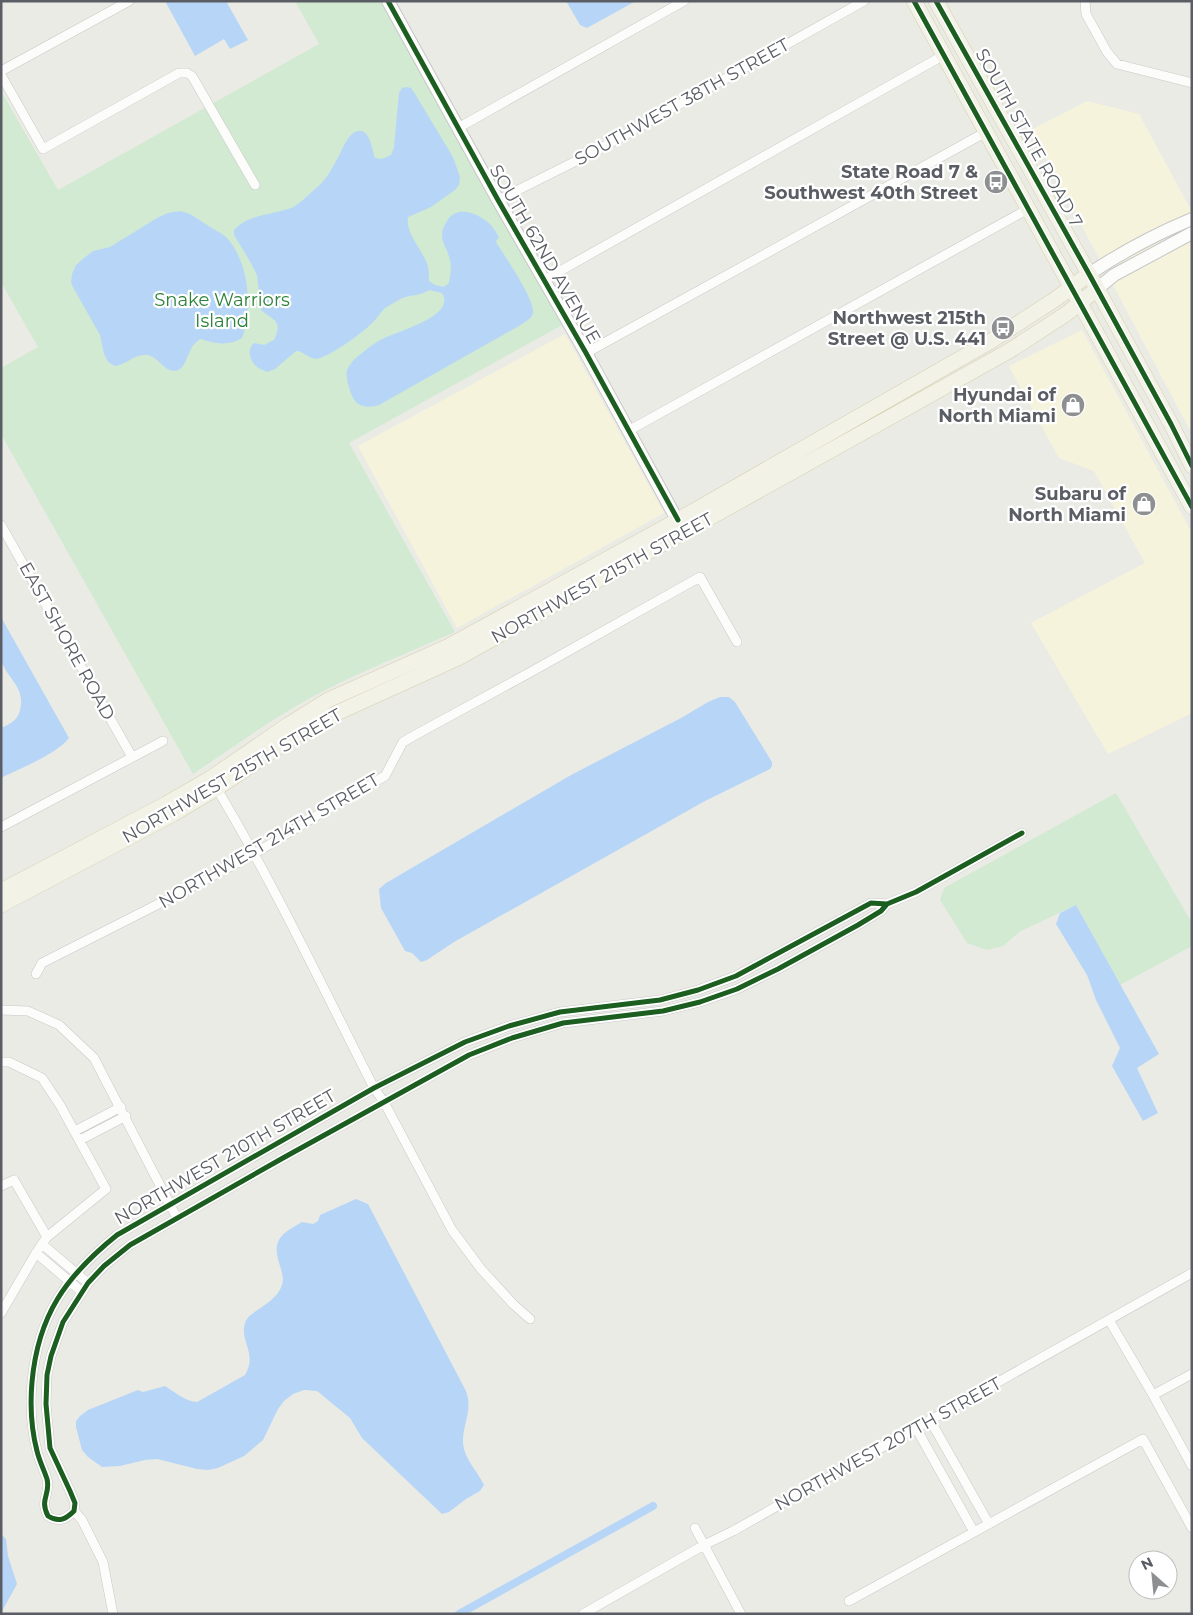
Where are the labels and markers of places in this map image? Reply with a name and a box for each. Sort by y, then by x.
place label: State Road 7 & Southwest 40th Street [764,161,978,204]
bus stop icon: State Road 7 & Southwest 40th Street [983,169,1009,195]
place label: Northwest 215th Street @ U.S. 441 [828,307,986,350]
bus stop icon: Northwest 215th Street @ U.S. 441 [990,315,1016,341]
place label: Hyundai of North Miami [938,384,1057,427]
shop icon: Hyundai of North Miami [1060,392,1086,418]
place label: Subaru of North Miami [1008,483,1127,526]
shop icon: Subaru of North Miami [1131,491,1157,517]

